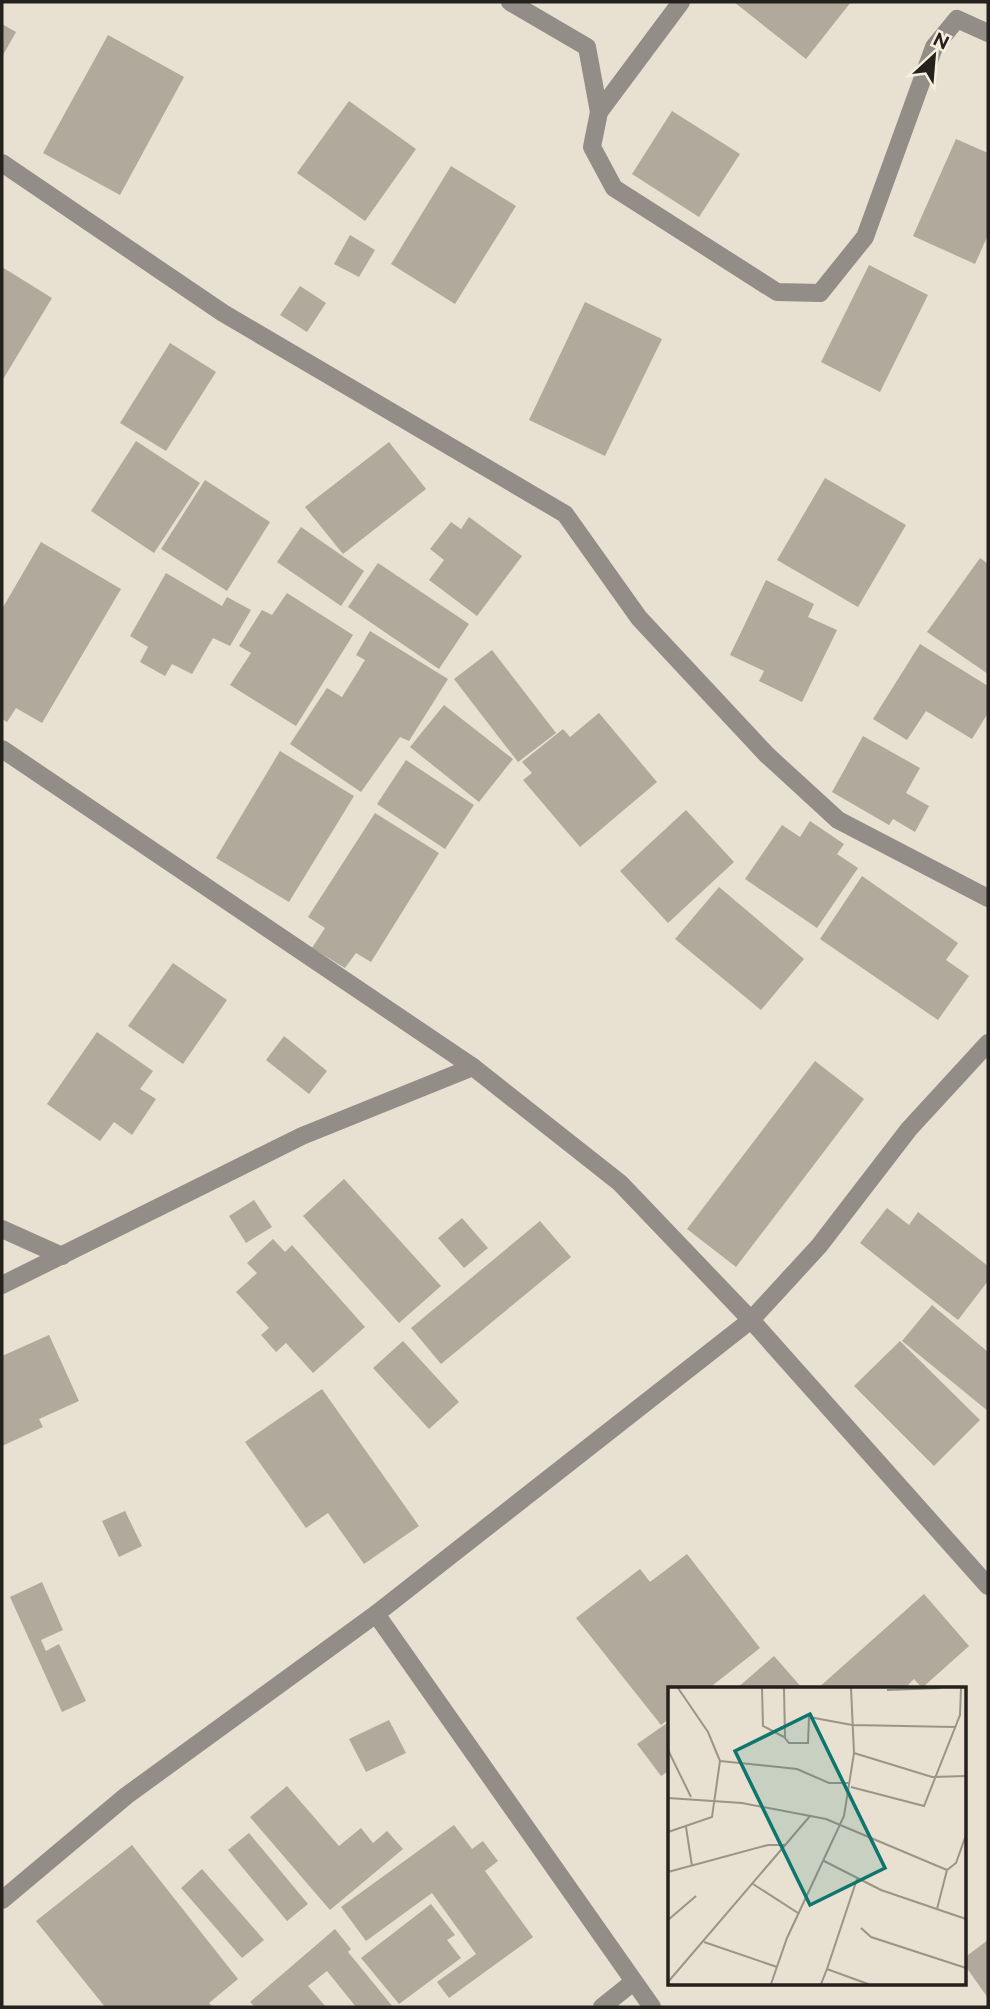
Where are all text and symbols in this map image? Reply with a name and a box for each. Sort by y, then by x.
north arrow [899,21,969,91]
text: N [930,28,953,54]
inset map [668,1687,965,1984]

